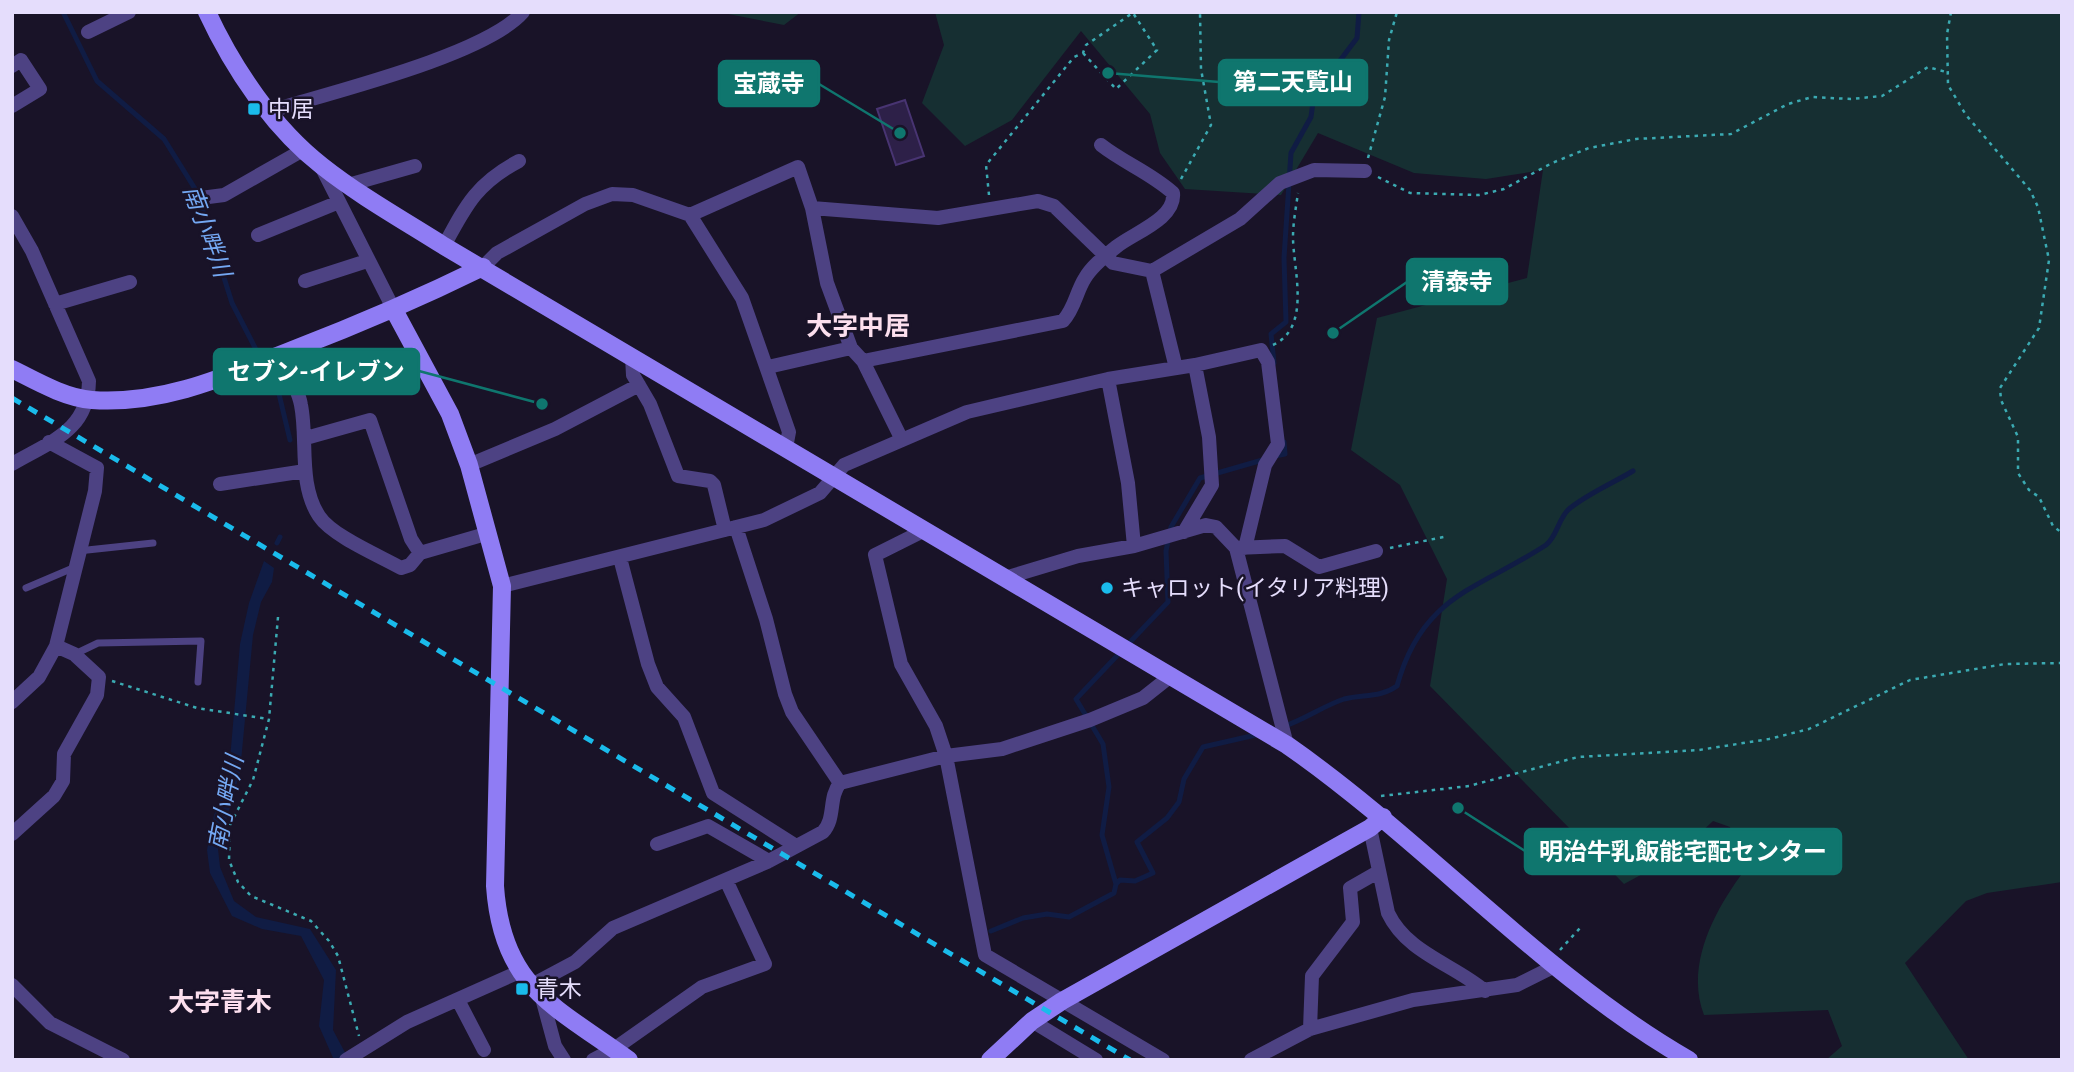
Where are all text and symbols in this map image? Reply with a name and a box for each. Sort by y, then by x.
callout: 第二天覧山 [1219,60,1367,105]
callout: 宝蔵寺 [719,61,819,106]
text: 第二天覧山 [1233,68,1353,96]
text: 宝蔵寺 [733,70,805,98]
place label: 中居 [268,96,314,123]
marker: 中居 [246,101,262,117]
water label: 南小畔川 [177,181,238,284]
callout: 清泰寺 [1407,259,1507,304]
text: 清泰寺 [1421,268,1493,296]
district label: 大字中居 [806,311,910,341]
callout: セブン-イレブン [214,349,419,394]
text: セブン-イレブン [227,358,405,386]
place label: キャロット(イタリア料理) [1121,575,1389,602]
marker: キャロット(イタリア料理) [1099,580,1115,596]
water label: 南小畔川 [203,750,249,853]
callout: 明治牛乳飯能宅配センター [1525,829,1841,874]
text: 明治牛乳飯能宅配センター [1539,838,1827,866]
place label: 青木 [536,976,582,1003]
marker: 青木 [514,981,530,997]
district label: 大字青木 [168,987,272,1017]

